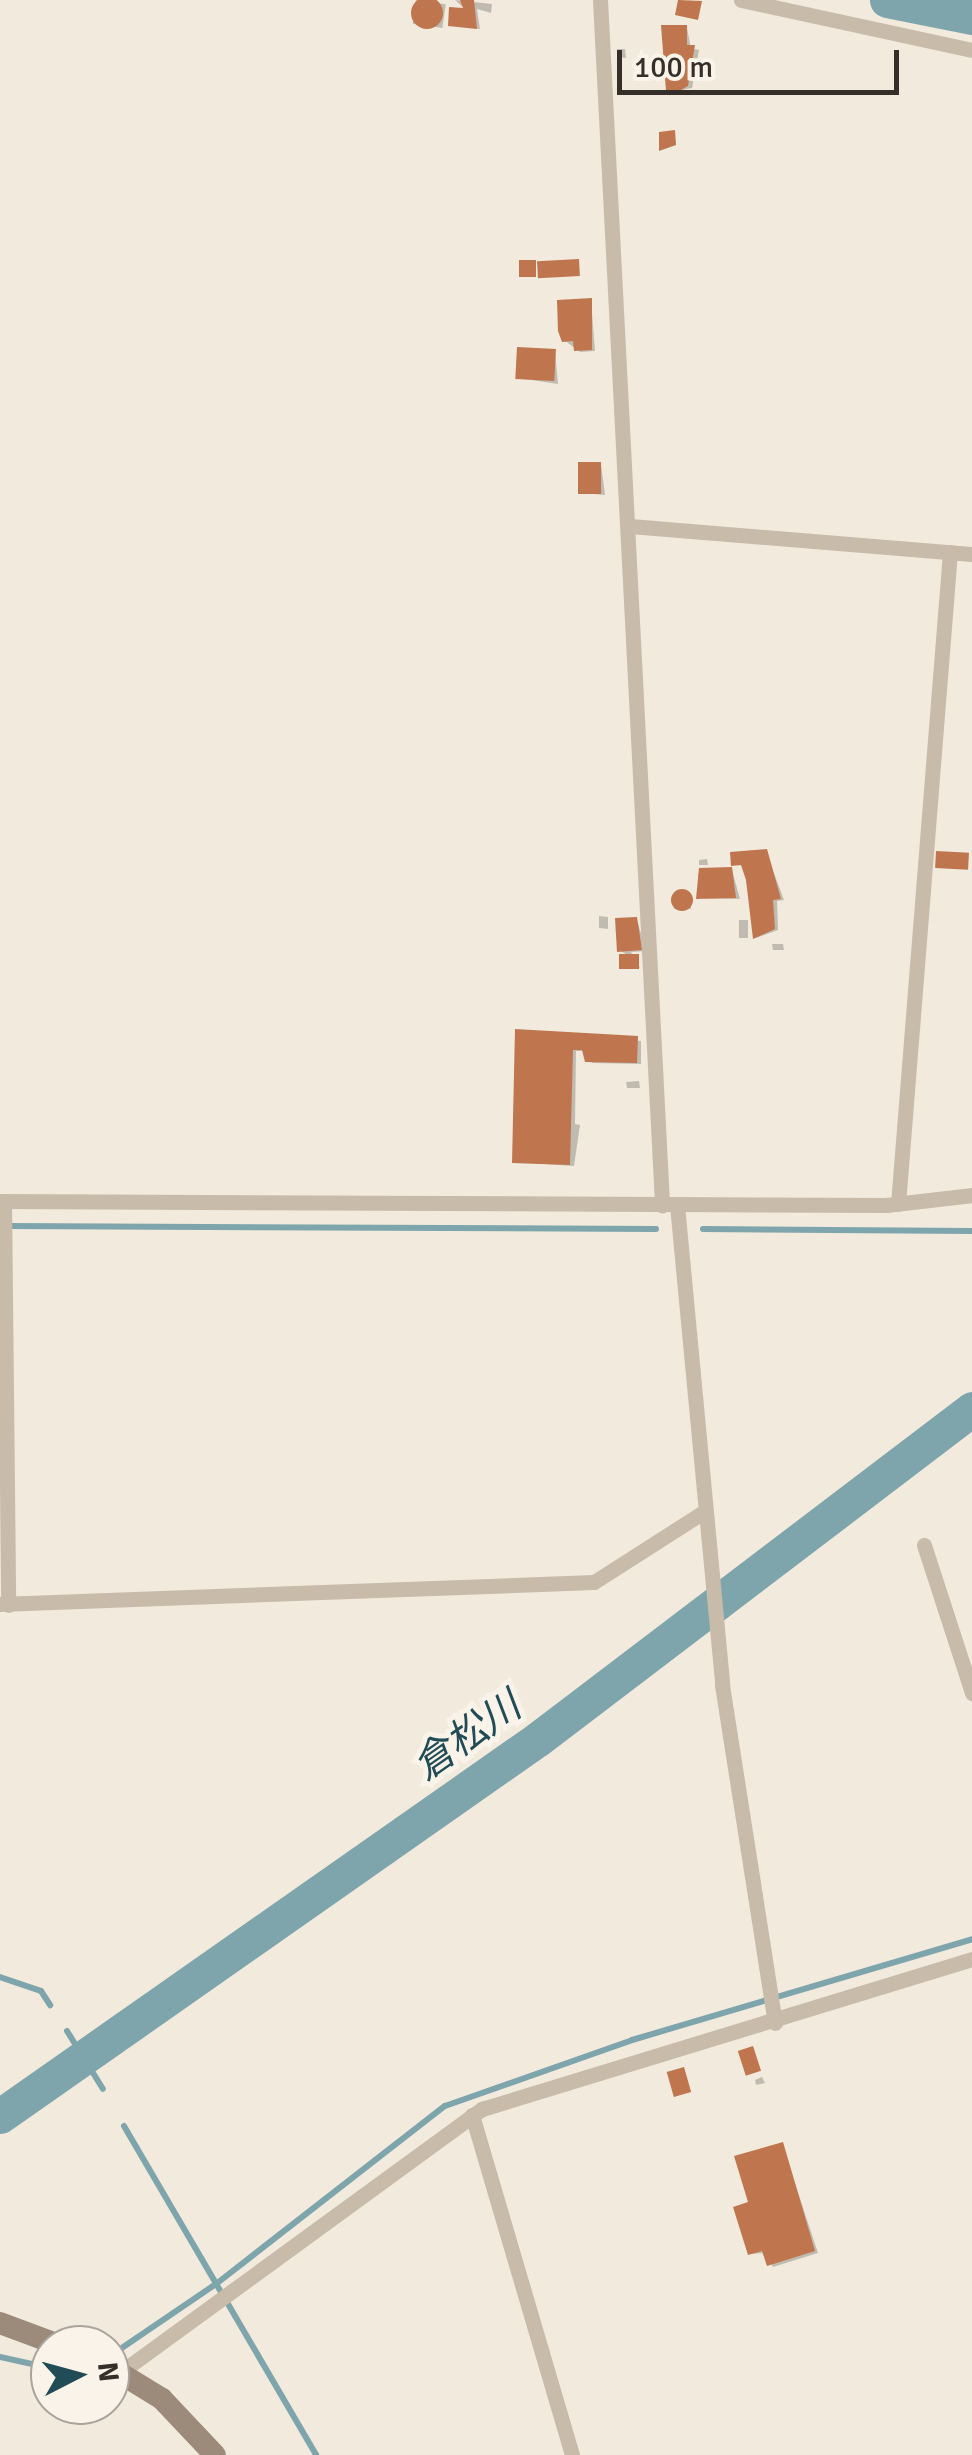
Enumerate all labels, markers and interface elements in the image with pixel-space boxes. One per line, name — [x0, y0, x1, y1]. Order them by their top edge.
scale bar — [622, 30, 904, 92]
text: 100 m — [634, 49, 713, 86]
water label: 倉松川 — [404, 1682, 530, 1790]
north arrow — [30, 2325, 130, 2425]
text: N — [90, 2361, 126, 2384]

